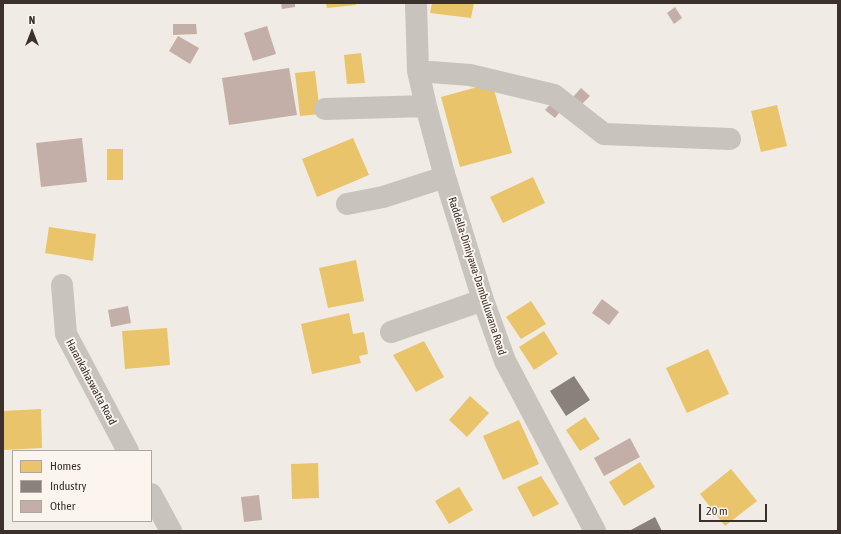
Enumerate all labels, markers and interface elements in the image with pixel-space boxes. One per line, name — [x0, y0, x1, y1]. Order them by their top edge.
north arrow — [12, 12, 52, 52]
text: N — [29, 14, 35, 26]
street label: Raddella-Dimiyawa-Dambuluwana Road — [445, 195, 509, 357]
street label: Harankahaswatta Road — [63, 337, 119, 427]
legend — [12, 450, 152, 522]
text: Homes — [50, 459, 81, 473]
text: Industry — [50, 479, 87, 493]
scale bar — [701, 496, 769, 522]
text: Other — [50, 499, 75, 513]
text: 20 m — [706, 504, 728, 518]

